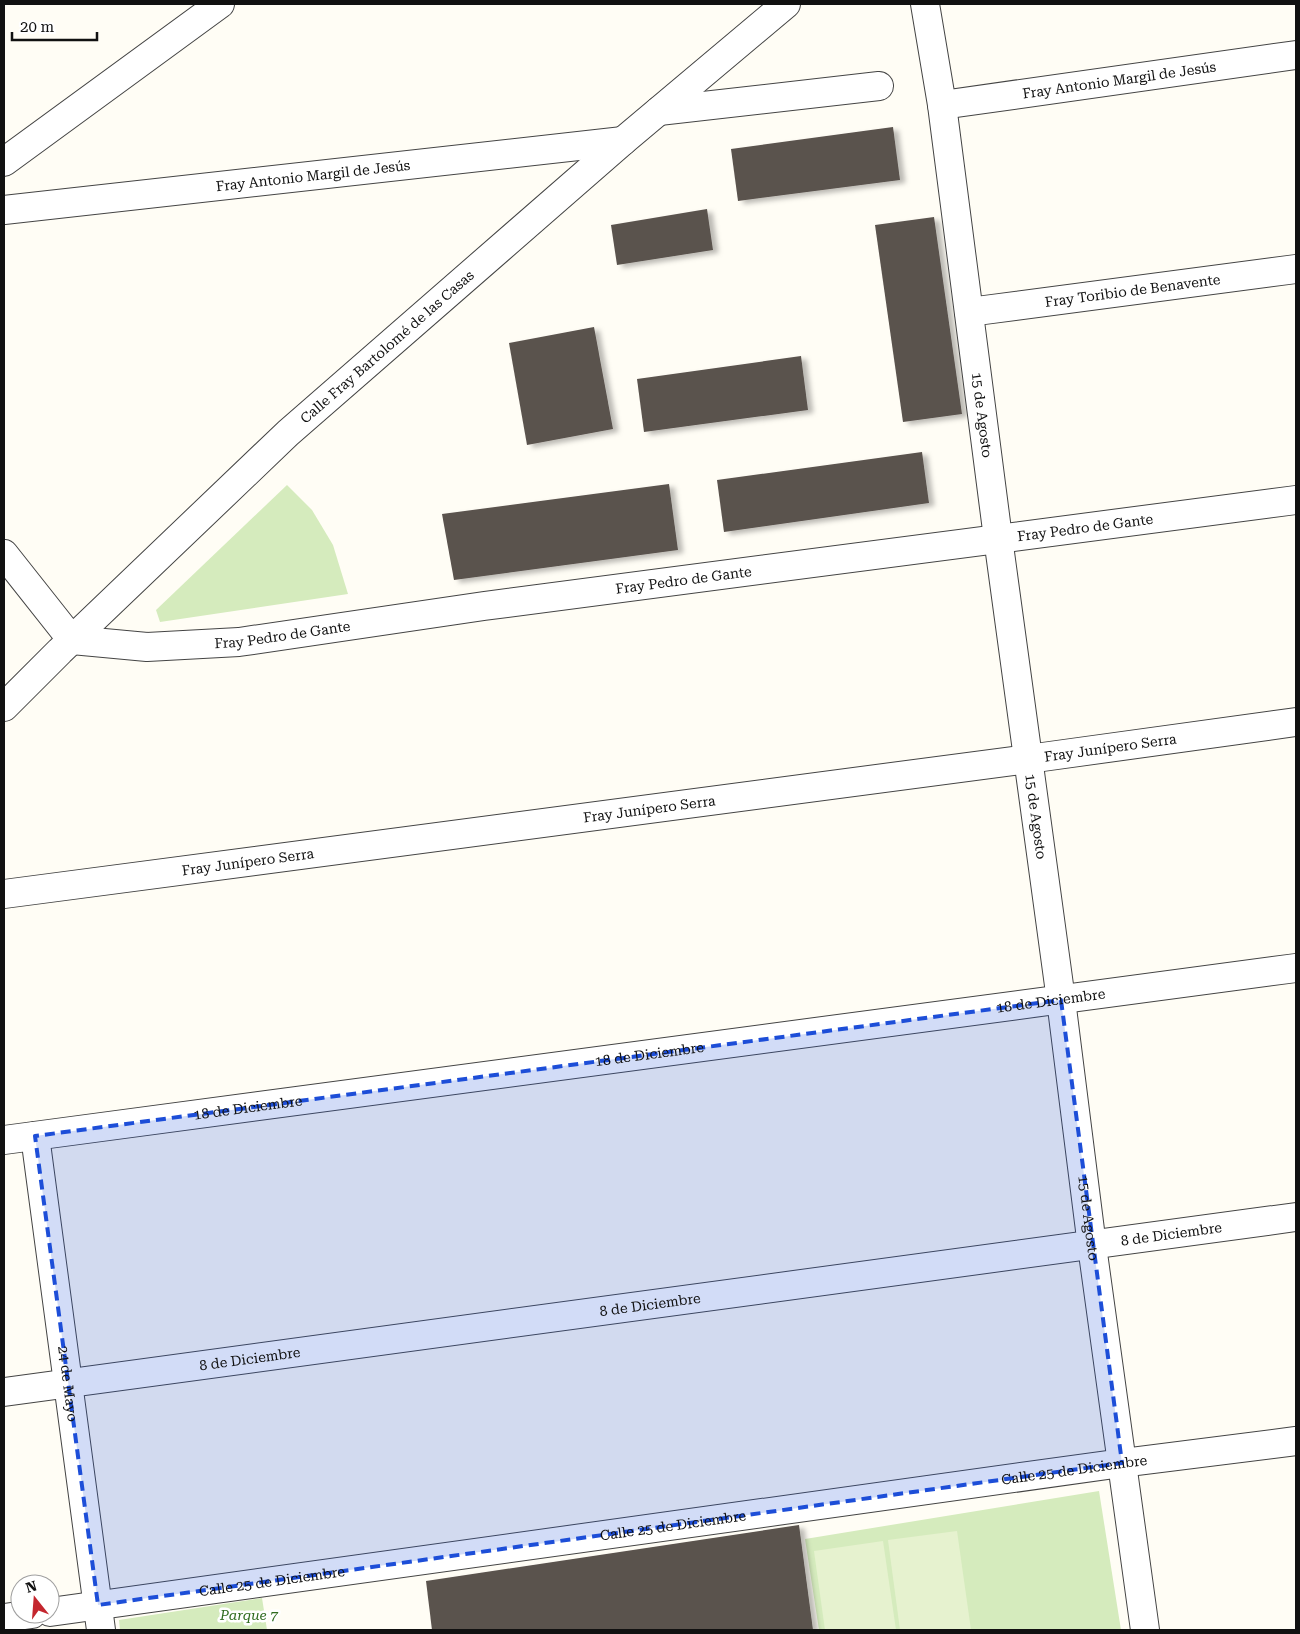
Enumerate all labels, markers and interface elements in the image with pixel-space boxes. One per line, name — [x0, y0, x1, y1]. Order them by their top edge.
scale bar — [12, 10, 98, 42]
text: 20 m — [20, 18, 55, 36]
street label: Fray Antonio Margil de Jesús — [1021, 58, 1217, 102]
street label: Fray Antonio Margil de Jesús — [215, 157, 411, 194]
street label: Calle Fray Bartolomé de las Casas — [297, 267, 477, 427]
street label: Fray Toribio de Benavente — [1044, 271, 1222, 310]
street label: 15 de Agosto — [969, 371, 996, 459]
street label: Fray Pedro de Gante — [1016, 511, 1154, 544]
street label: Fray Pedro de Gante — [615, 563, 753, 597]
street label: Fray Pedro de Gante — [214, 618, 352, 651]
street label: Fray Junípero Serra — [1043, 731, 1178, 765]
street label: 15 de Agosto — [1022, 773, 1050, 860]
street label: Fray Junípero Serra — [582, 792, 717, 826]
street label: Fray Junípero Serra — [181, 845, 315, 878]
street label: 18 de Diciembre — [995, 985, 1106, 1016]
street label: 18 de Diciembre — [594, 1039, 705, 1069]
street label: 18 de Diciembre — [192, 1092, 304, 1123]
street label: 15 de Agosto — [1075, 1174, 1102, 1262]
street label: 8 de Diciembre — [1120, 1219, 1223, 1249]
street label: 8 de Diciembre — [599, 1290, 702, 1319]
street label: 8 de Diciembre — [198, 1344, 302, 1373]
street label: 24 de Mayo — [55, 1345, 81, 1423]
street label: Calle 25 de Diciembre — [1000, 1452, 1148, 1488]
street label: Calle 25 de Diciembre — [599, 1507, 747, 1543]
street label: Calle 25 de Diciembre — [198, 1563, 346, 1599]
north arrow — [10, 1574, 60, 1624]
text: N — [24, 1577, 39, 1596]
park label: Parque 7 — [219, 1607, 279, 1623]

